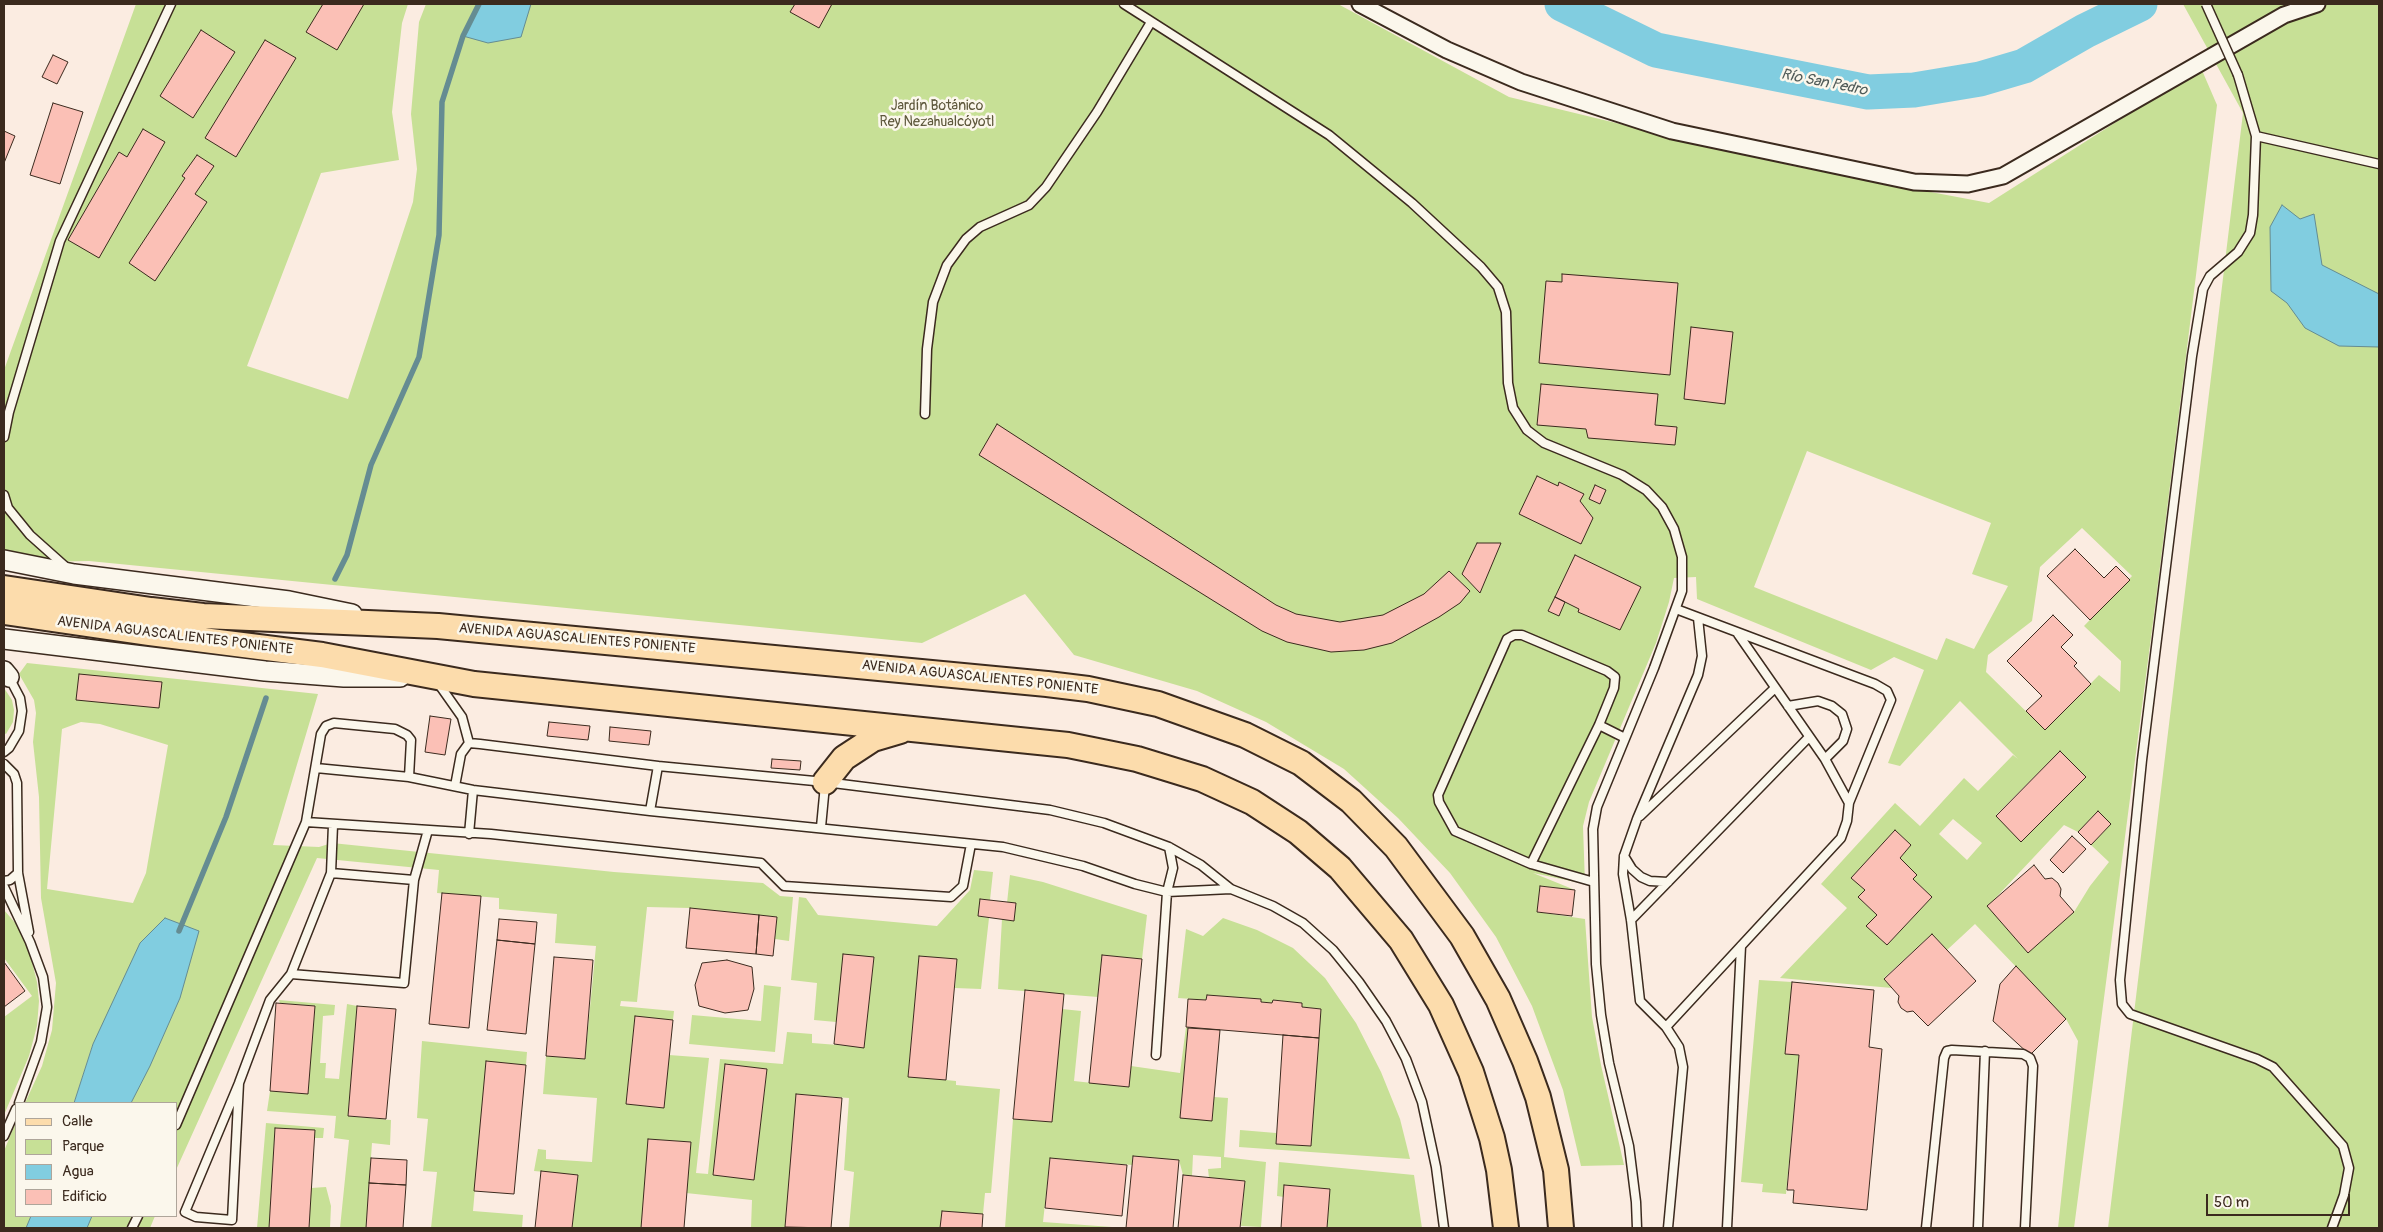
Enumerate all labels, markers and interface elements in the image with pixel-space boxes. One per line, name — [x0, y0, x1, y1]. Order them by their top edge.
water label: Río San Pedro — [1779, 66, 1869, 100]
park label: Jardín Botánico Rey Nezahualcóyotl — [880, 98, 994, 130]
street label: AVENIDA AGUASCALIENTES PONIENTE — [56, 613, 294, 659]
street label: AVENIDA AGUASCALIENTES PONIENTE — [458, 620, 696, 658]
street label: AVENIDA AGUASCALIENTES PONIENTE — [861, 657, 1099, 699]
legend — [15, 1102, 178, 1217]
text: Calle — [62, 1112, 93, 1131]
text: Parque — [62, 1137, 104, 1156]
text: Agua — [62, 1162, 94, 1181]
scale bar — [2208, 1184, 2352, 1216]
text: Edificio — [62, 1187, 107, 1206]
text: 50 m — [2214, 1193, 2249, 1212]

